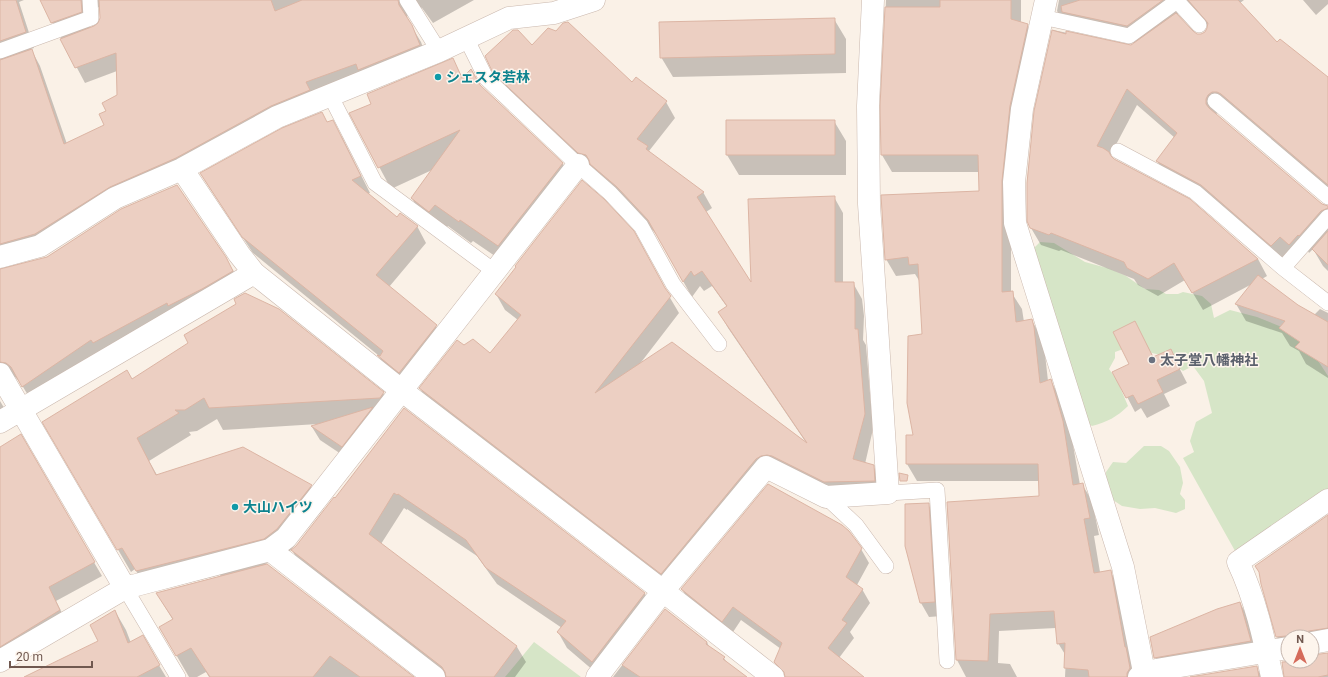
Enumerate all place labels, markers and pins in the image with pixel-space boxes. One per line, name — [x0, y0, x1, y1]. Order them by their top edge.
place label: シェスタ若林 — [446, 69, 530, 85]
marker: シェスタ若林 — [433, 72, 443, 82]
place label: 太子堂八幡神社 — [1160, 352, 1258, 368]
marker: 太子堂八幡神社 — [1147, 355, 1157, 365]
place label: 大山ハイツ — [243, 499, 313, 515]
marker: 大山ハイツ — [230, 502, 240, 512]

